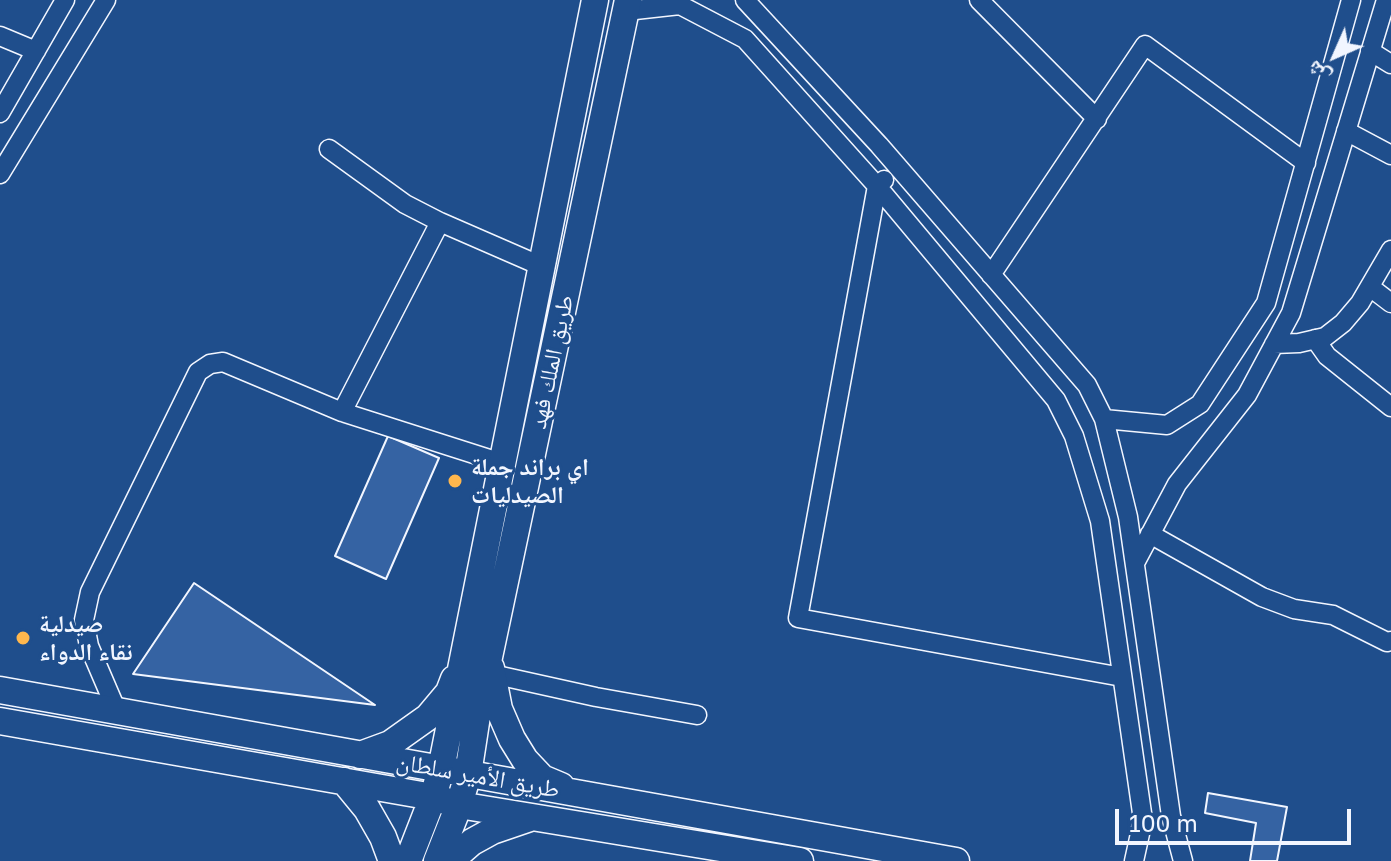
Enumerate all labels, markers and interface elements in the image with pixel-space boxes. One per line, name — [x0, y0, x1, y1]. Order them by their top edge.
north arrow — [1295, 16, 1375, 96]
text: ش — [1300, 56, 1335, 91]
street label: طريق الملك فهد — [524, 292, 580, 432]
place label: اي براند جملة الصيدليات — [471, 453, 589, 509]
marker: اي براند جملة الصيدليات — [446, 472, 464, 490]
place label: صيدلية نقاء الدواء — [39, 610, 133, 666]
marker: صيدلية نقاء الدواء — [14, 629, 32, 647]
street label: طريق الأمير سلطان — [394, 747, 562, 805]
scale bar — [1119, 793, 1355, 843]
text: 100 m — [1129, 808, 1198, 837]

